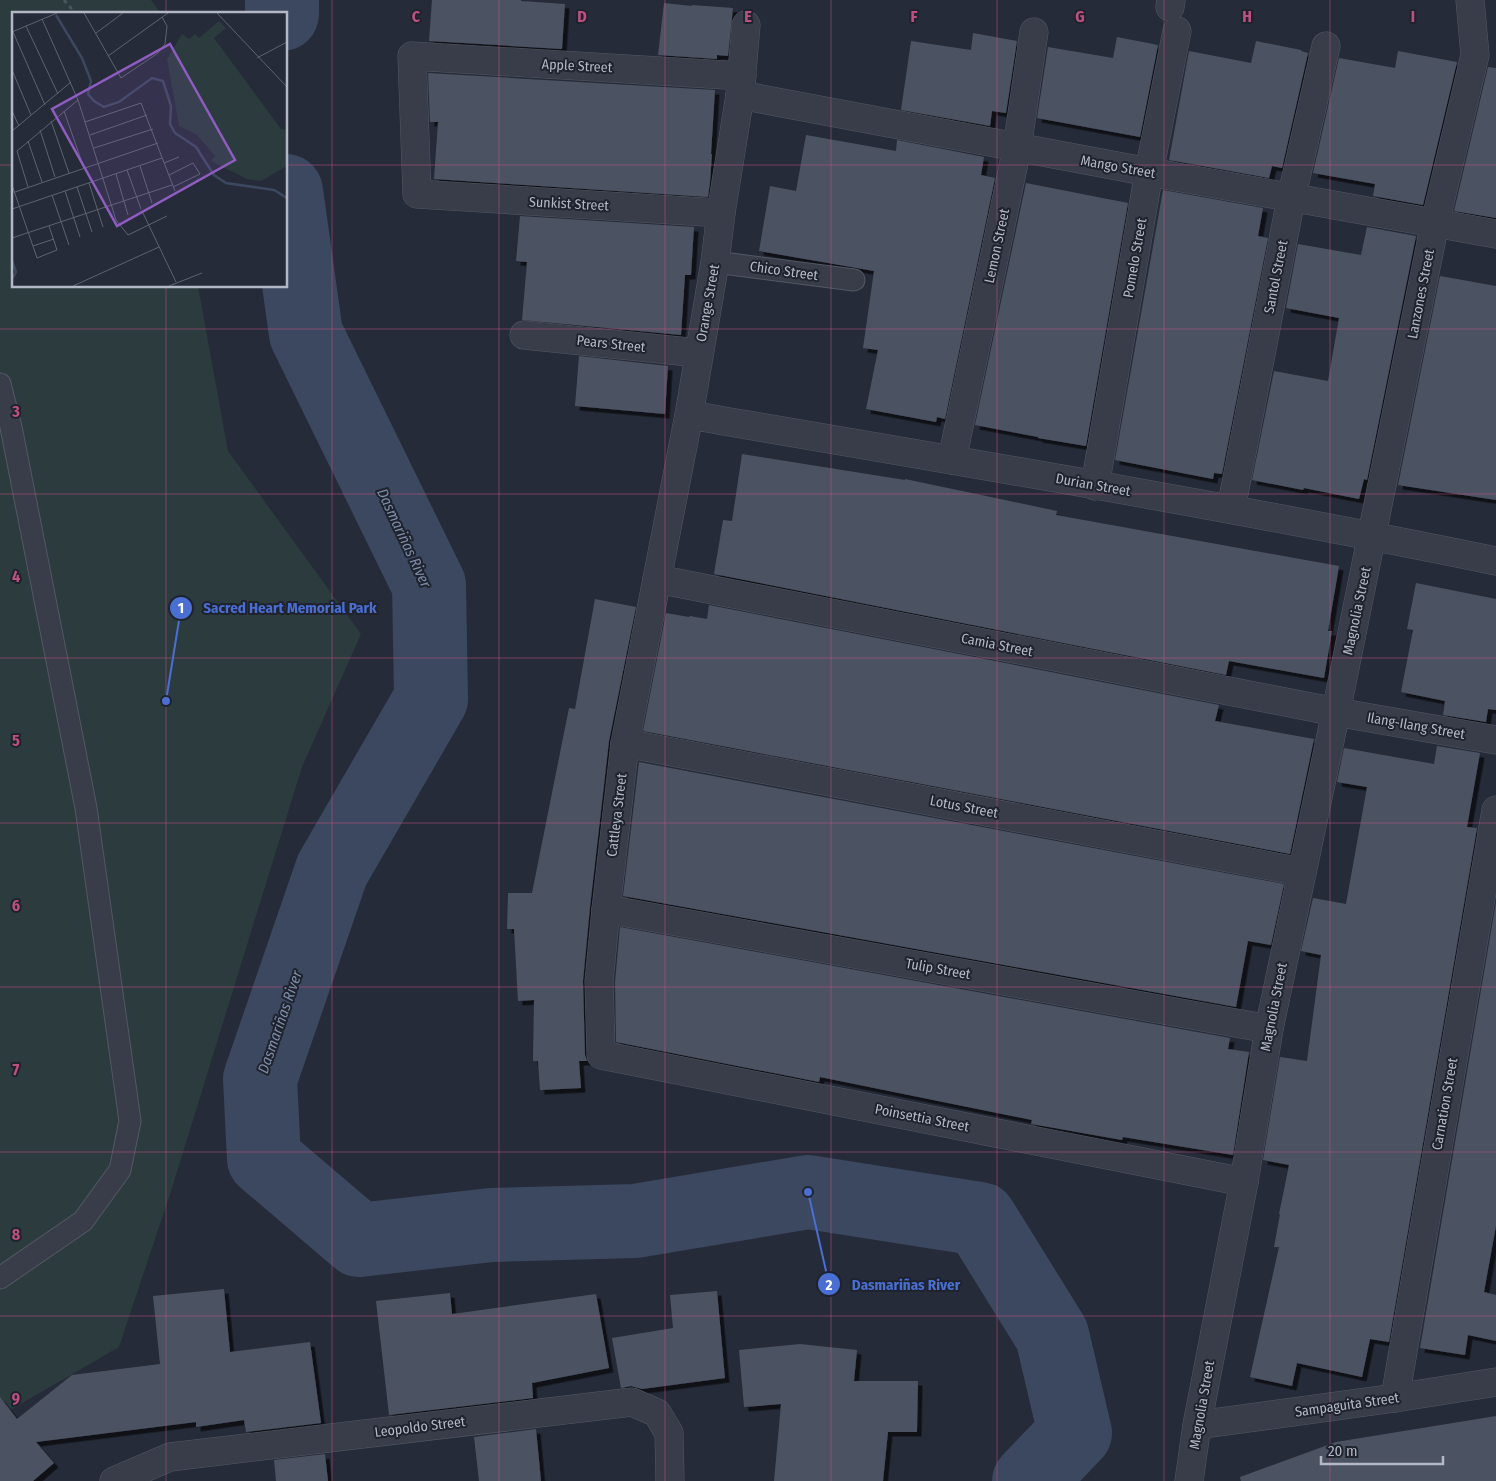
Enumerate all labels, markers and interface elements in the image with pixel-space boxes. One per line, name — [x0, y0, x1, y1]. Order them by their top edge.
text: C — [412, 7, 421, 26]
text: D — [577, 7, 587, 26]
text: E — [744, 7, 752, 26]
text: F — [910, 7, 918, 26]
text: G — [1075, 7, 1085, 26]
text: H — [1242, 7, 1252, 26]
text: I — [1411, 7, 1415, 26]
inset map — [12, 12, 288, 288]
street label: Apple Street — [541, 56, 613, 76]
street label: Mango Street — [1079, 152, 1157, 182]
street label: Sunkist Street — [529, 193, 610, 215]
street label: Lemon Street — [981, 207, 1013, 285]
street label: Pomelo Street — [1120, 216, 1150, 299]
street label: Santol Street — [1261, 238, 1292, 315]
street label: Lanzones Street — [1404, 247, 1438, 340]
street label: Chico Street — [749, 258, 820, 284]
street label: Orange Street — [693, 262, 723, 343]
street label: Pears Street — [576, 332, 647, 356]
text: 3 — [11, 402, 20, 421]
street label: Durian Street — [1054, 470, 1132, 500]
water label: Dasmariñas River — [373, 486, 435, 591]
street label: Magnolia Street — [1339, 565, 1375, 657]
text: 4 — [12, 567, 20, 586]
callout: Sacred Heart Memorial Park — [169, 593, 387, 623]
text: 1 — [178, 599, 184, 617]
text: Sacred Heart Memorial Park — [203, 599, 377, 617]
street label: Camia Street — [960, 630, 1035, 660]
street label: Ilang-Ilang Street — [1366, 709, 1467, 743]
text: 5 — [12, 731, 20, 750]
street label: Cattleya Street — [603, 772, 631, 858]
street label: Lotus Street — [929, 792, 1000, 822]
text: 6 — [12, 896, 20, 915]
street label: Tulip Street — [904, 955, 972, 983]
street label: Magnolia Street — [1257, 961, 1291, 1053]
water label: Dasmariñas River — [254, 968, 306, 1076]
street label: Carnation Street — [1429, 1056, 1462, 1152]
text: 7 — [13, 1060, 20, 1079]
street label: Poinsettia Street — [874, 1101, 971, 1136]
text: 8 — [12, 1225, 21, 1244]
callout: Dasmariñas River — [816, 1269, 970, 1299]
text: 2 — [825, 1276, 833, 1294]
text: Dasmariñas River — [852, 1276, 961, 1294]
street label: Magnolia Street — [1186, 1359, 1218, 1451]
text: 9 — [12, 1389, 20, 1408]
street label: Sampaguita Street — [1294, 1389, 1401, 1421]
street label: Leopoldo Street — [374, 1413, 467, 1441]
scale bar — [1321, 1434, 1444, 1466]
text: 20 m — [1328, 1442, 1358, 1460]

